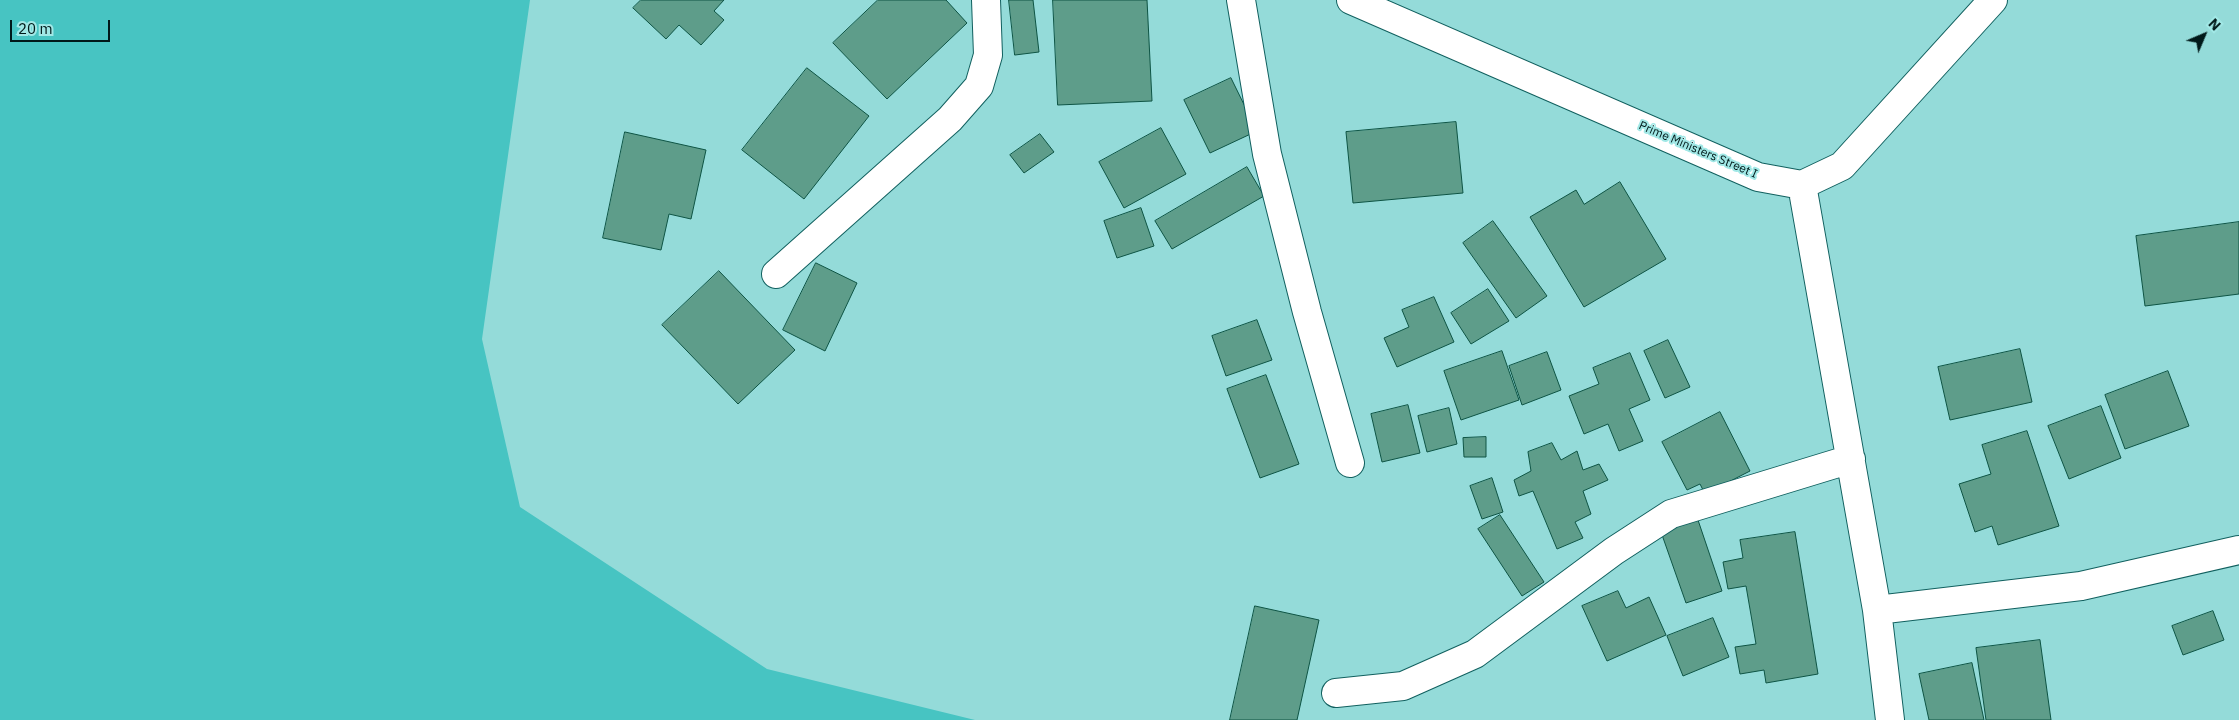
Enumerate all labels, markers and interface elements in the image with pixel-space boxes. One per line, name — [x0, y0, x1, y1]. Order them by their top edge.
scale bar — [12, 10, 112, 42]
north arrow — [2179, 10, 2229, 60]
text: N — [2205, 14, 2225, 34]
text: 20 m — [18, 19, 53, 38]
street label: Prime Ministers Street I — [1637, 119, 1759, 181]

